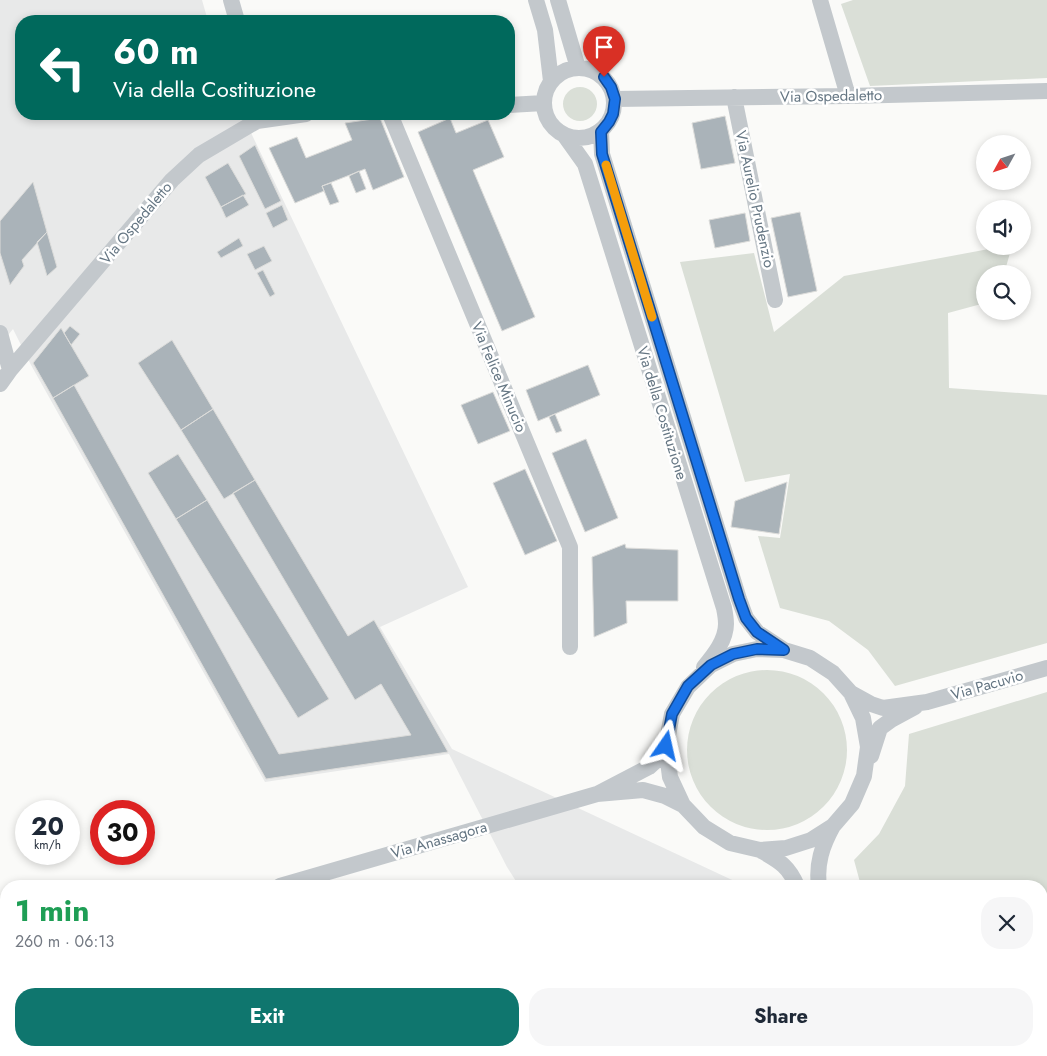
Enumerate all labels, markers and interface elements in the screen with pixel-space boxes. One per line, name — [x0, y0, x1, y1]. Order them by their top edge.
pin — [583, 26, 625, 77]
text: 60 m — [113, 27, 199, 77]
icon: arrive — [590, 33, 618, 61]
icon: left — [30, 35, 95, 100]
text: Via della Costituzione — [113, 73, 316, 105]
street label: Via Ospedaletto — [780, 84, 882, 108]
street label: Via Aurelio Prudenzio — [730, 128, 780, 270]
north arrow — [976, 135, 1031, 190]
map controls — [976, 135, 1031, 320]
street label: Via Ospedaletto — [95, 177, 177, 269]
button: sound — [976, 200, 1031, 255]
button: search — [976, 265, 1031, 320]
street label: Via Felice Minucio — [466, 318, 532, 436]
street label: Via della Costituzione — [631, 344, 693, 483]
street label: Via Pacuvio — [948, 664, 1026, 706]
position arrow — [639, 719, 691, 771]
speed limit sign: 30 — [90, 800, 155, 865]
text: 20 — [31, 808, 64, 844]
street label: Via Anassagora — [388, 816, 490, 864]
text: km/h — [34, 836, 61, 854]
text: 1 min — [15, 889, 89, 932]
button: close — [981, 897, 1033, 949]
text: 260 m · 06:13 — [15, 930, 114, 953]
button: Exit — [15, 988, 519, 1046]
button: Share — [529, 988, 1033, 1046]

